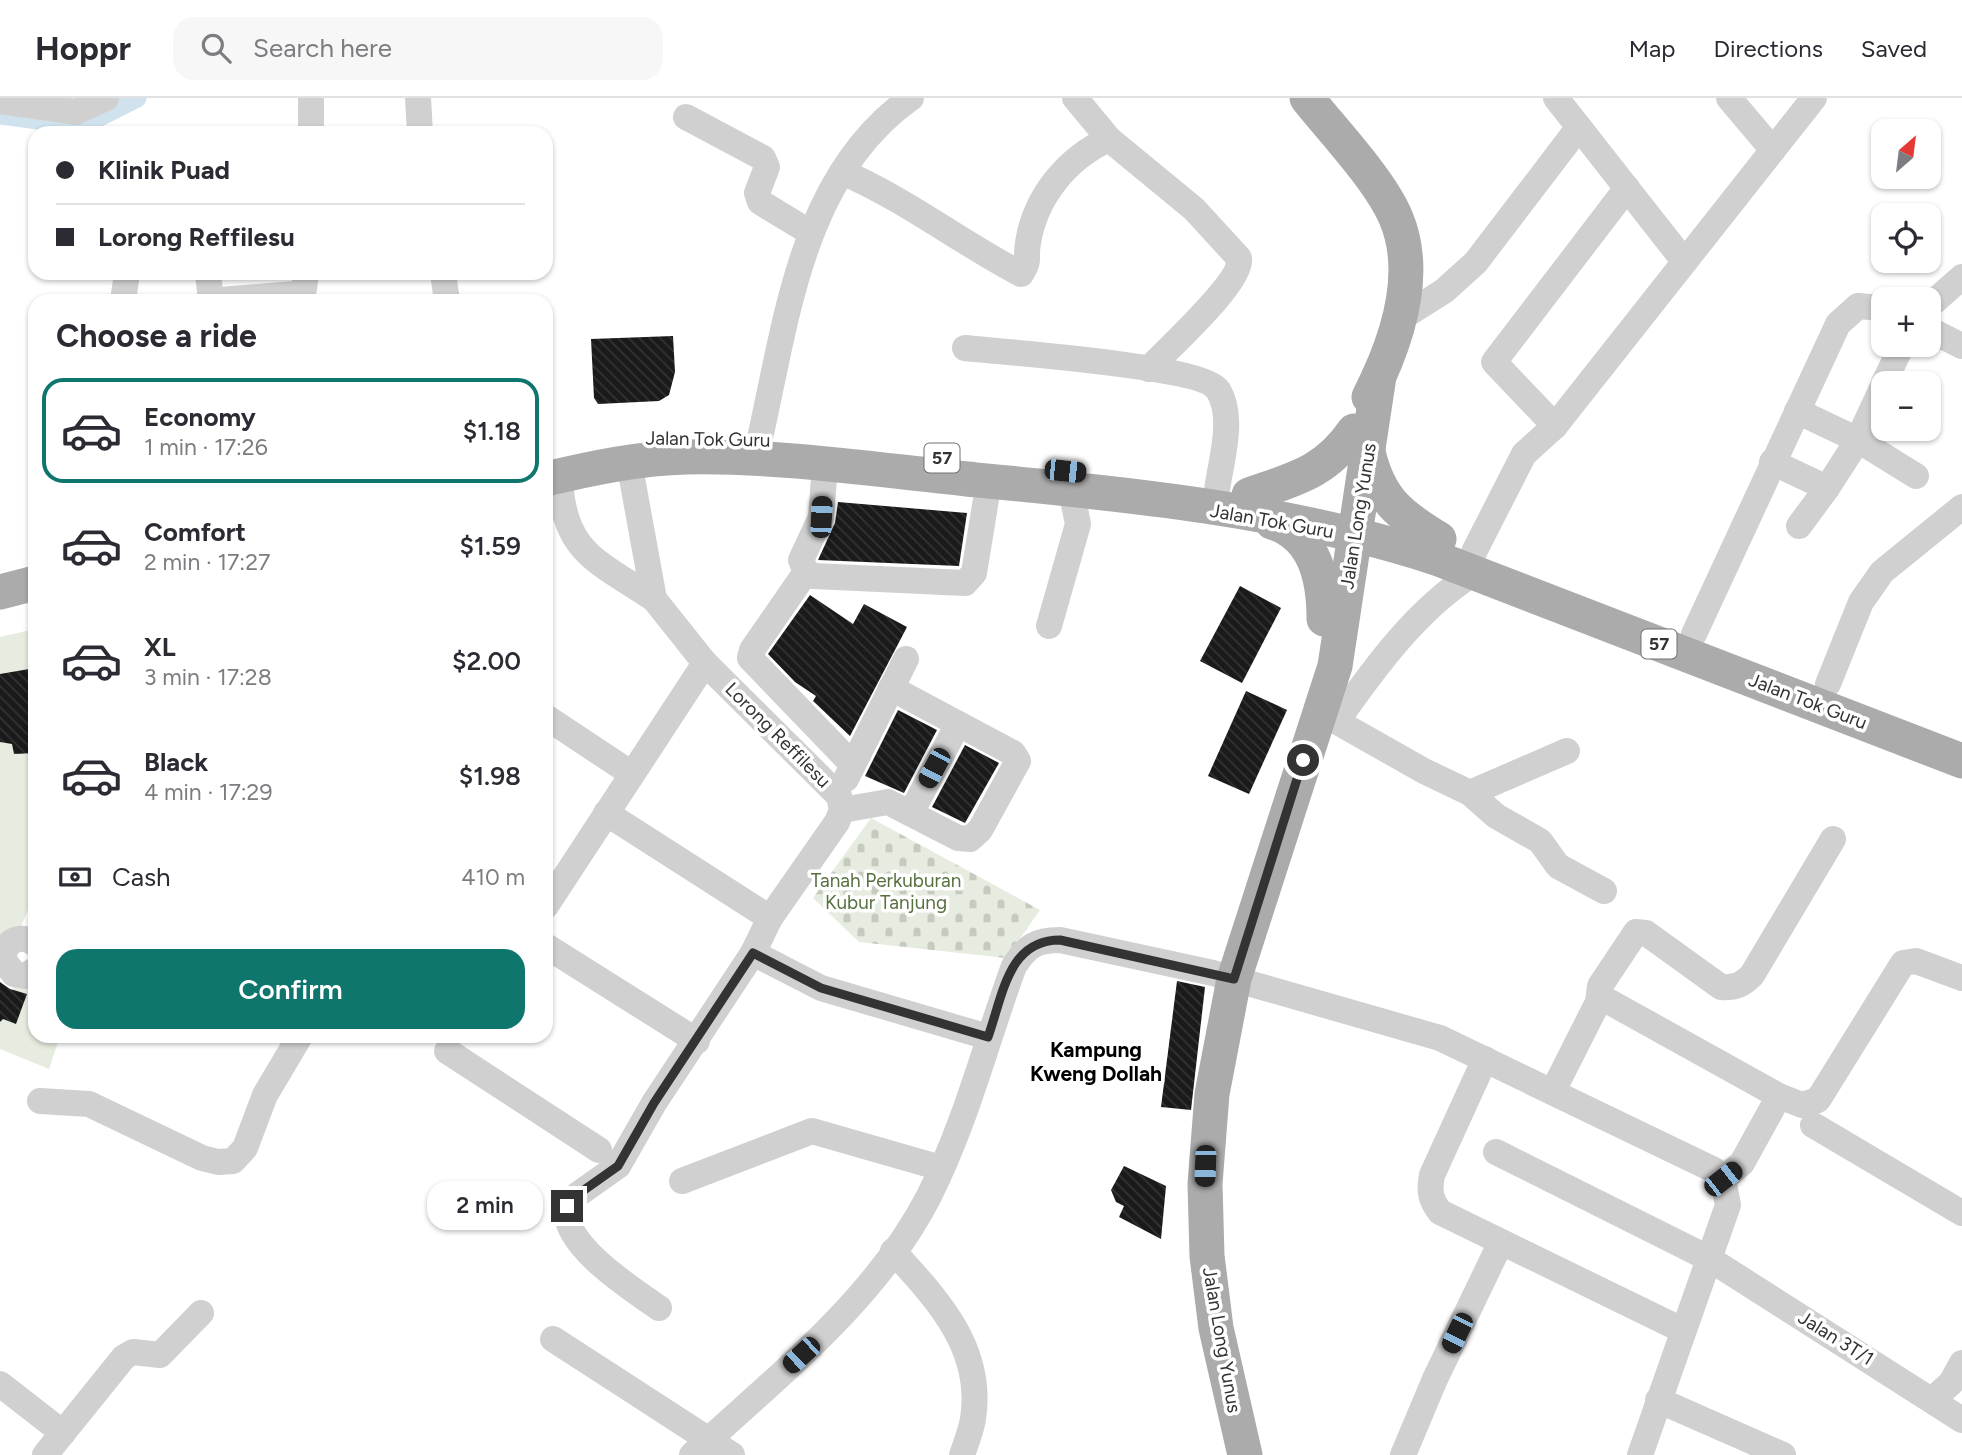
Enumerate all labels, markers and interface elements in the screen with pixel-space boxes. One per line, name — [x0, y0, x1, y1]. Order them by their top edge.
search box — [173, 17, 663, 80]
text: Hoppr — [35, 29, 131, 68]
icon: search — [197, 29, 235, 67]
text: Search here — [253, 32, 392, 64]
text: Map — [1629, 34, 1675, 63]
text: Directions — [1713, 34, 1823, 63]
text: Saved — [1861, 34, 1927, 63]
north arrow — [1871, 119, 1941, 189]
map controls — [1871, 119, 1941, 441]
text: Klinik Puad — [98, 154, 230, 186]
button: locate — [1871, 203, 1941, 273]
text: Lorong Reffilesu — [98, 221, 295, 253]
button: + — [1871, 287, 1941, 357]
text: Choose a ride — [56, 317, 257, 355]
button: − — [1871, 371, 1941, 441]
icon: car — [60, 399, 123, 462]
text: Economy — [144, 401, 256, 433]
text: $1.18 — [463, 415, 521, 447]
street label: Jalan Tok Guru — [645, 426, 771, 452]
text: 1 min · 17:26 — [144, 433, 268, 461]
street label: Jalan Long Yunus — [1335, 441, 1381, 591]
road number: 57 — [925, 444, 960, 472]
car — [1044, 458, 1087, 484]
car — [810, 495, 833, 539]
street label: Jalan Tok Guru — [1208, 499, 1336, 543]
icon: car — [60, 514, 123, 577]
text: Comfort — [144, 516, 246, 548]
text: $1.59 — [460, 530, 521, 562]
text: 2 min · 17:27 — [144, 548, 270, 576]
icon: car — [60, 629, 123, 692]
road number: 57 — [1642, 630, 1676, 658]
text: XL — [144, 631, 176, 663]
text: $2.00 — [452, 645, 521, 677]
text: 3 min · 17:28 — [144, 663, 272, 691]
street label: Jalan Tok Guru — [1746, 668, 1870, 734]
street label: Lorong Reffilesu — [721, 678, 835, 792]
icon: car — [60, 744, 123, 807]
route start — [1287, 744, 1319, 776]
car — [915, 745, 954, 791]
text: Black — [144, 746, 208, 778]
text: $1.98 — [459, 760, 521, 792]
text: 4 min · 17:29 — [144, 778, 272, 806]
icon: cash — [56, 858, 94, 896]
text: Cash — [112, 861, 171, 893]
text: 410 m — [461, 863, 525, 891]
park label: Tanah Perkuburan Kubur Tanjung — [811, 869, 961, 914]
button: Confirm — [56, 949, 525, 1029]
district label: Kampung Kweng Dollah — [1030, 1037, 1162, 1086]
car — [1194, 1145, 1217, 1187]
car — [1700, 1158, 1747, 1200]
callout: 2 min — [427, 1182, 542, 1230]
route end — [551, 1190, 583, 1222]
text: 2 min — [456, 1191, 514, 1219]
street label: Jalan Long Yunus — [1198, 1265, 1246, 1415]
street label: Jalan 3T/1 — [1794, 1306, 1878, 1370]
car — [1439, 1310, 1476, 1356]
car — [779, 1333, 824, 1377]

